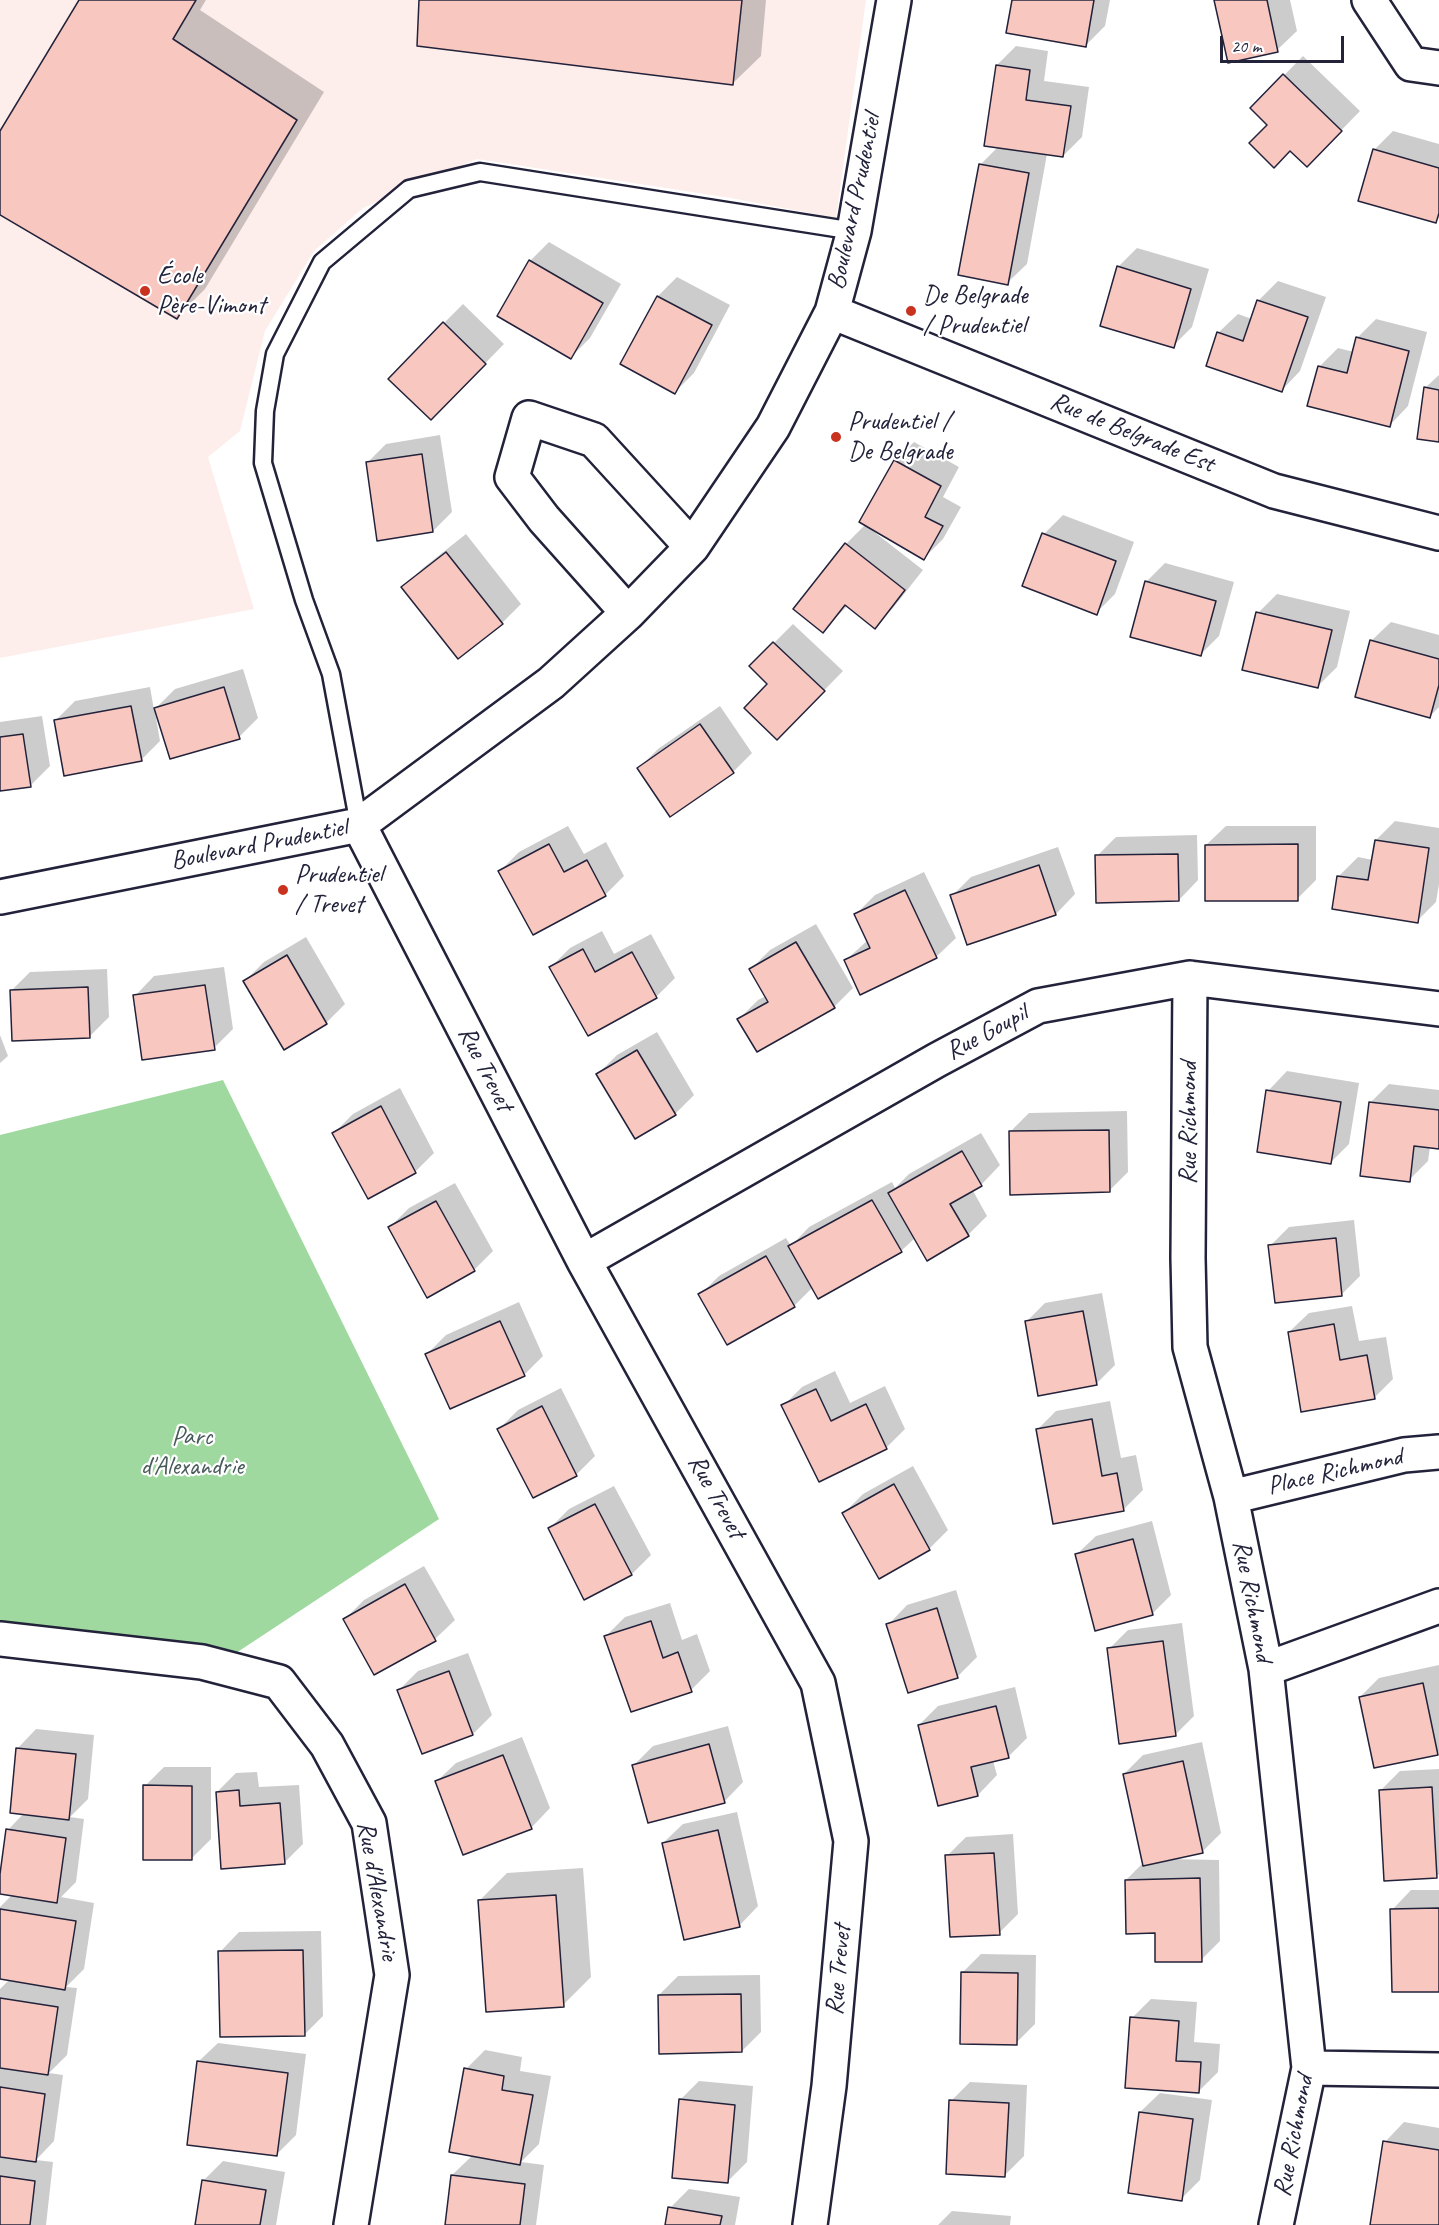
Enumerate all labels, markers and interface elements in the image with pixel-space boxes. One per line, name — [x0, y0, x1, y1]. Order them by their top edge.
scale bar — [1223, 24, 1348, 62]
text: 20 m — [1231, 35, 1262, 57]
street label: Boulevard Prudentiel — [821, 111, 889, 293]
place label: École Père-Vimont — [157, 260, 265, 322]
place label: De Belgrade / Prudentiel — [923, 280, 1027, 342]
marker: École Père-Vimont — [138, 284, 152, 298]
marker: De Belgrade / Prudentiel — [904, 304, 918, 318]
street label: Rue de Belgrade Est — [1045, 386, 1219, 480]
place label: Prudentiel / De Belgrade — [848, 406, 952, 467]
marker: Prudentiel / De Belgrade — [829, 430, 843, 444]
street label: Boulevard Prudentiel — [168, 813, 350, 877]
place label: Prudentiel / Trevet — [295, 859, 383, 921]
marker: Prudentiel / Trevet — [276, 883, 290, 897]
street label: Rue Goupil — [941, 999, 1033, 1067]
street label: Rue Trevet — [450, 1021, 520, 1117]
street label: Rue Richmond — [1173, 1061, 1205, 1185]
park label: Parc d'Alexandrie — [140, 1421, 244, 1482]
street label: Place Richmond — [1265, 1441, 1405, 1503]
street label: Rue Trevet — [680, 1450, 752, 1544]
street label: Rue Richmond — [1225, 1538, 1279, 1664]
street label: Rue d'Alexandrie — [349, 1819, 405, 1963]
street label: Rue Trevet — [820, 1923, 858, 2017]
street label: Rue Richmond — [1267, 2073, 1321, 2199]

